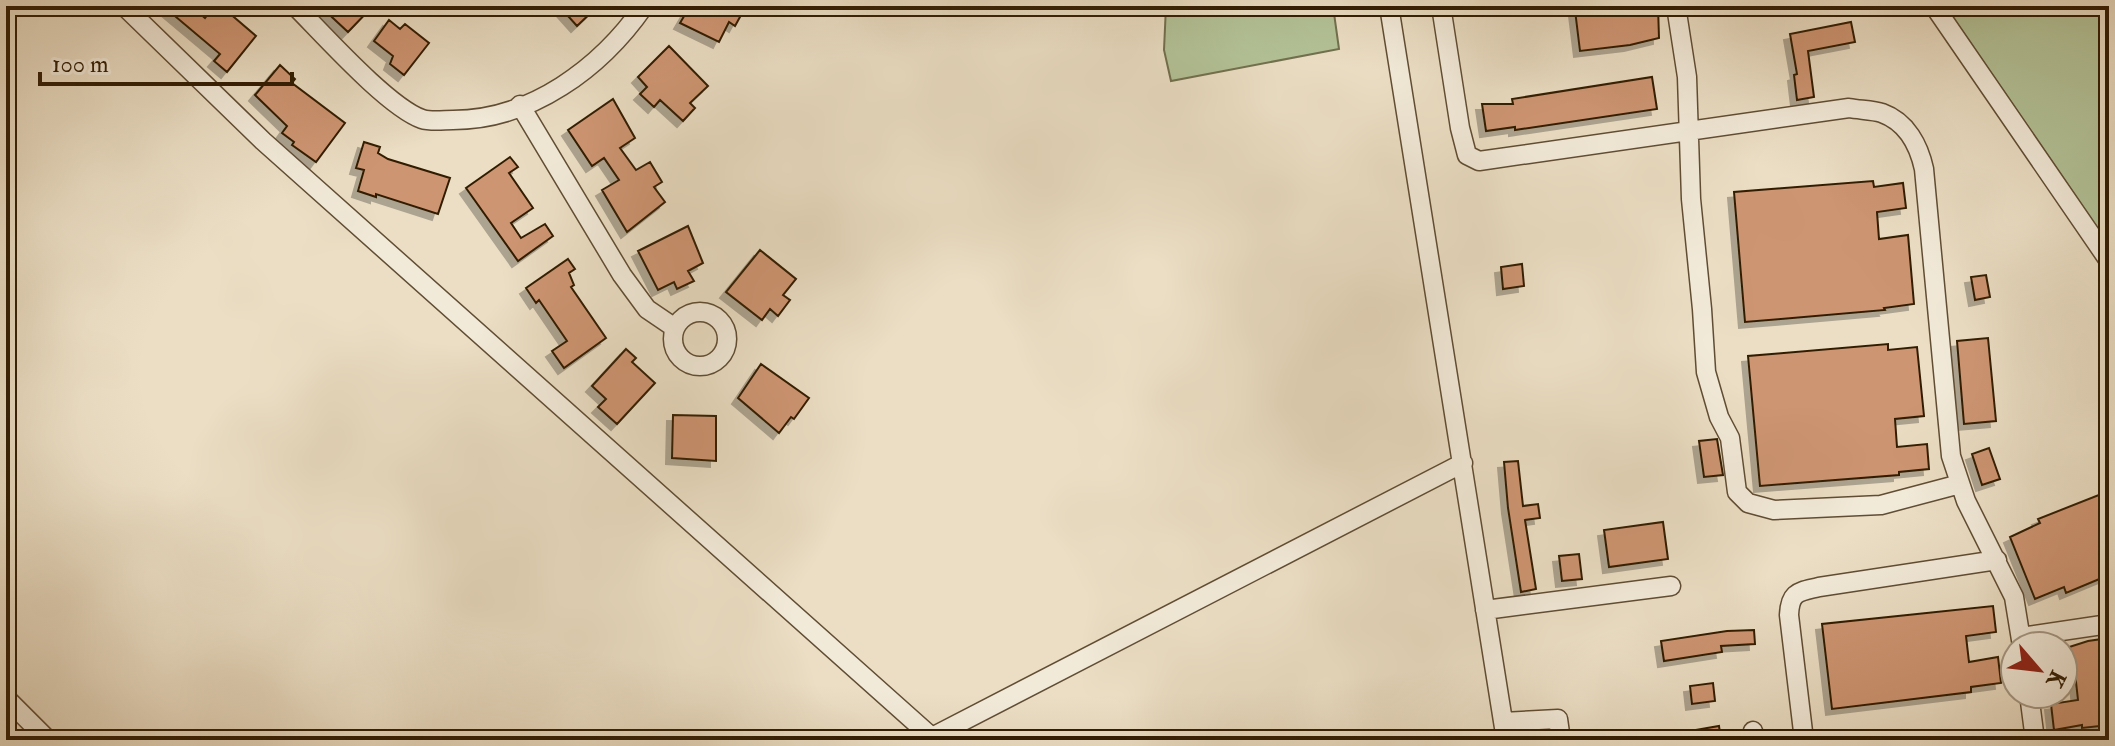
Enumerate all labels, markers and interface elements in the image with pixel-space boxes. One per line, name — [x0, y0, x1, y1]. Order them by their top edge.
scale bar — [40, 36, 292, 86]
text: 100 m — [52, 49, 109, 80]
north arrow — [1999, 630, 2079, 710]
text: K — [2040, 666, 2072, 693]

